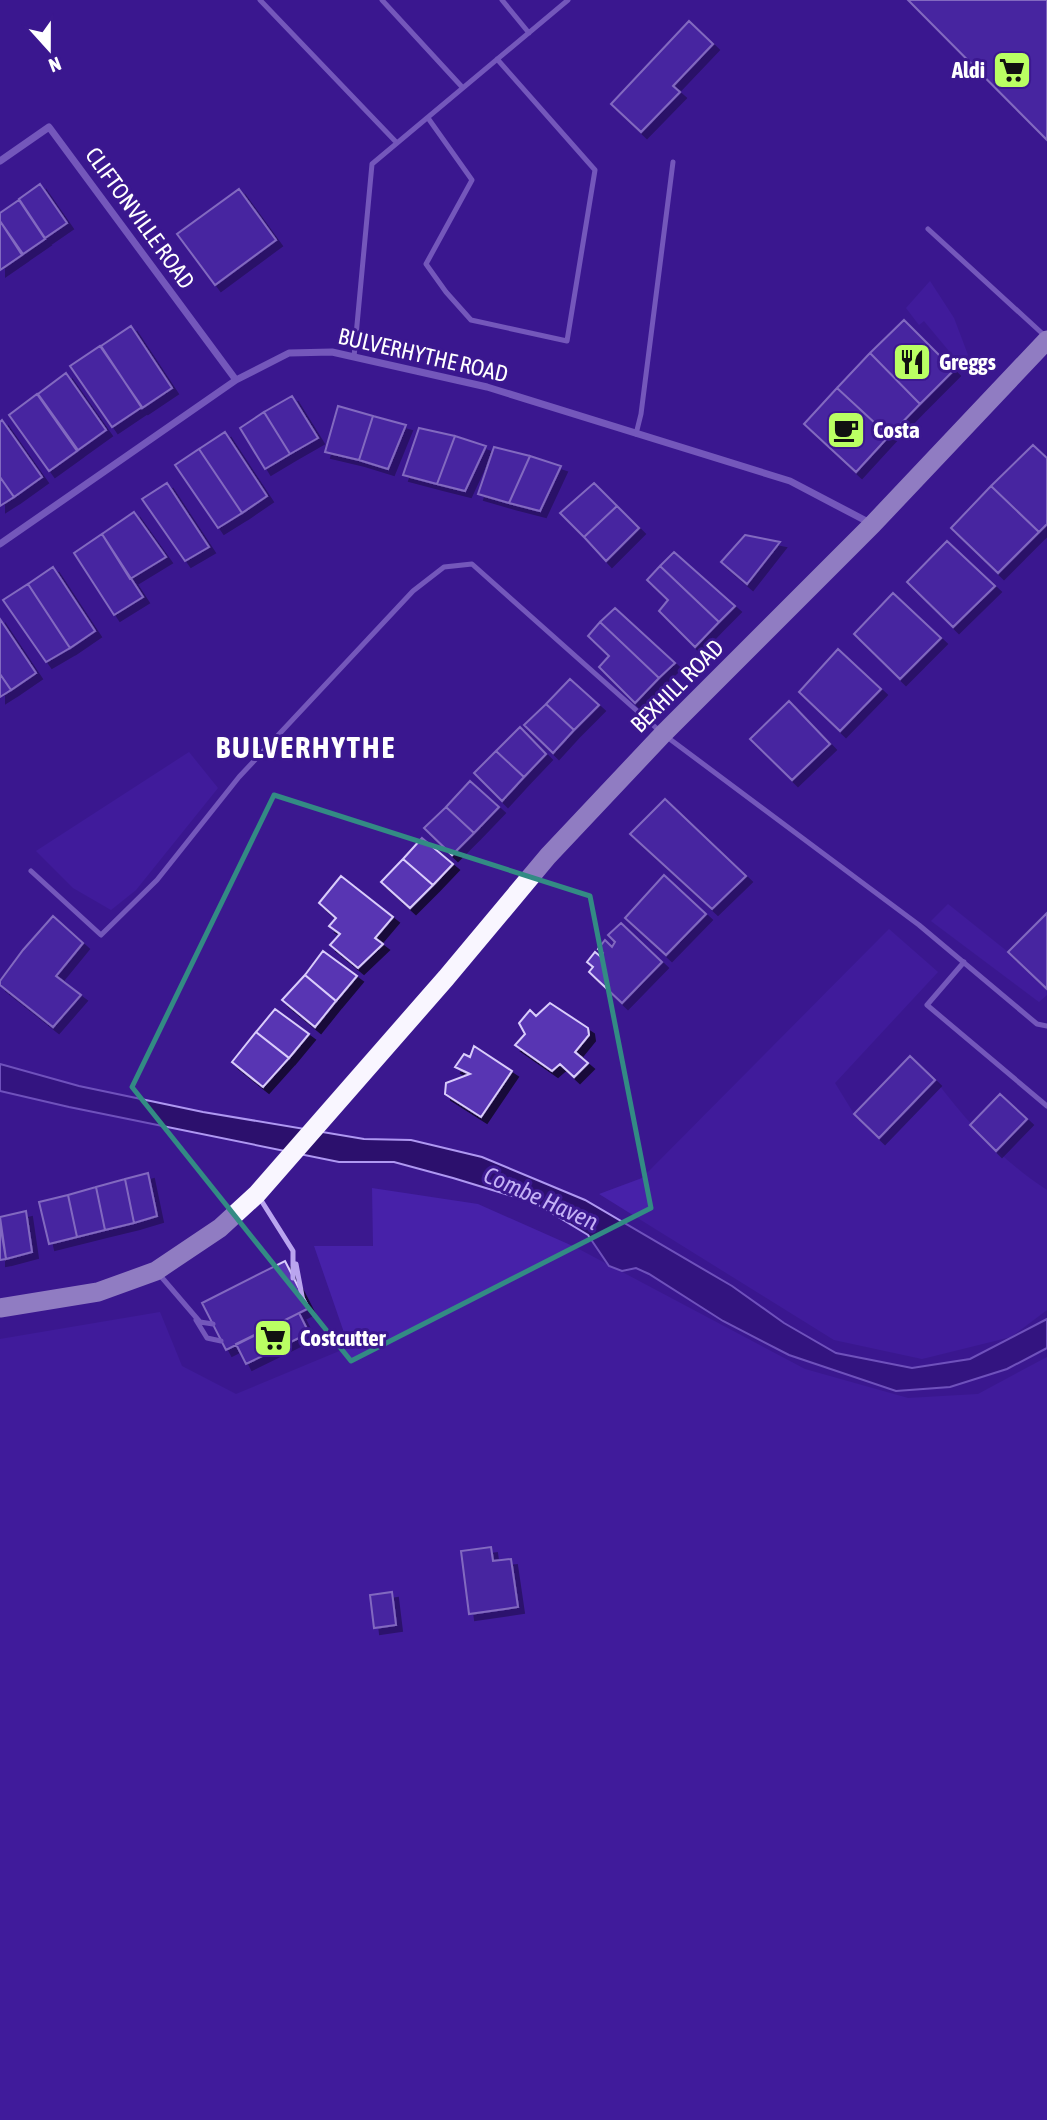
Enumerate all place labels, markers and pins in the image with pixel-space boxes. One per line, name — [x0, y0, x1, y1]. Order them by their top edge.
supermarket icon: Aldi — [991, 49, 1033, 91]
place label: Aldi — [951, 57, 985, 83]
restaurant icon: Greggs — [891, 341, 933, 383]
place label: Greggs — [939, 349, 996, 375]
cafe icon: Costa — [825, 409, 867, 451]
place label: Costa — [873, 417, 920, 443]
supermarket icon: Costcutter — [252, 1317, 294, 1359]
place label: Costcutter — [300, 1325, 387, 1351]

